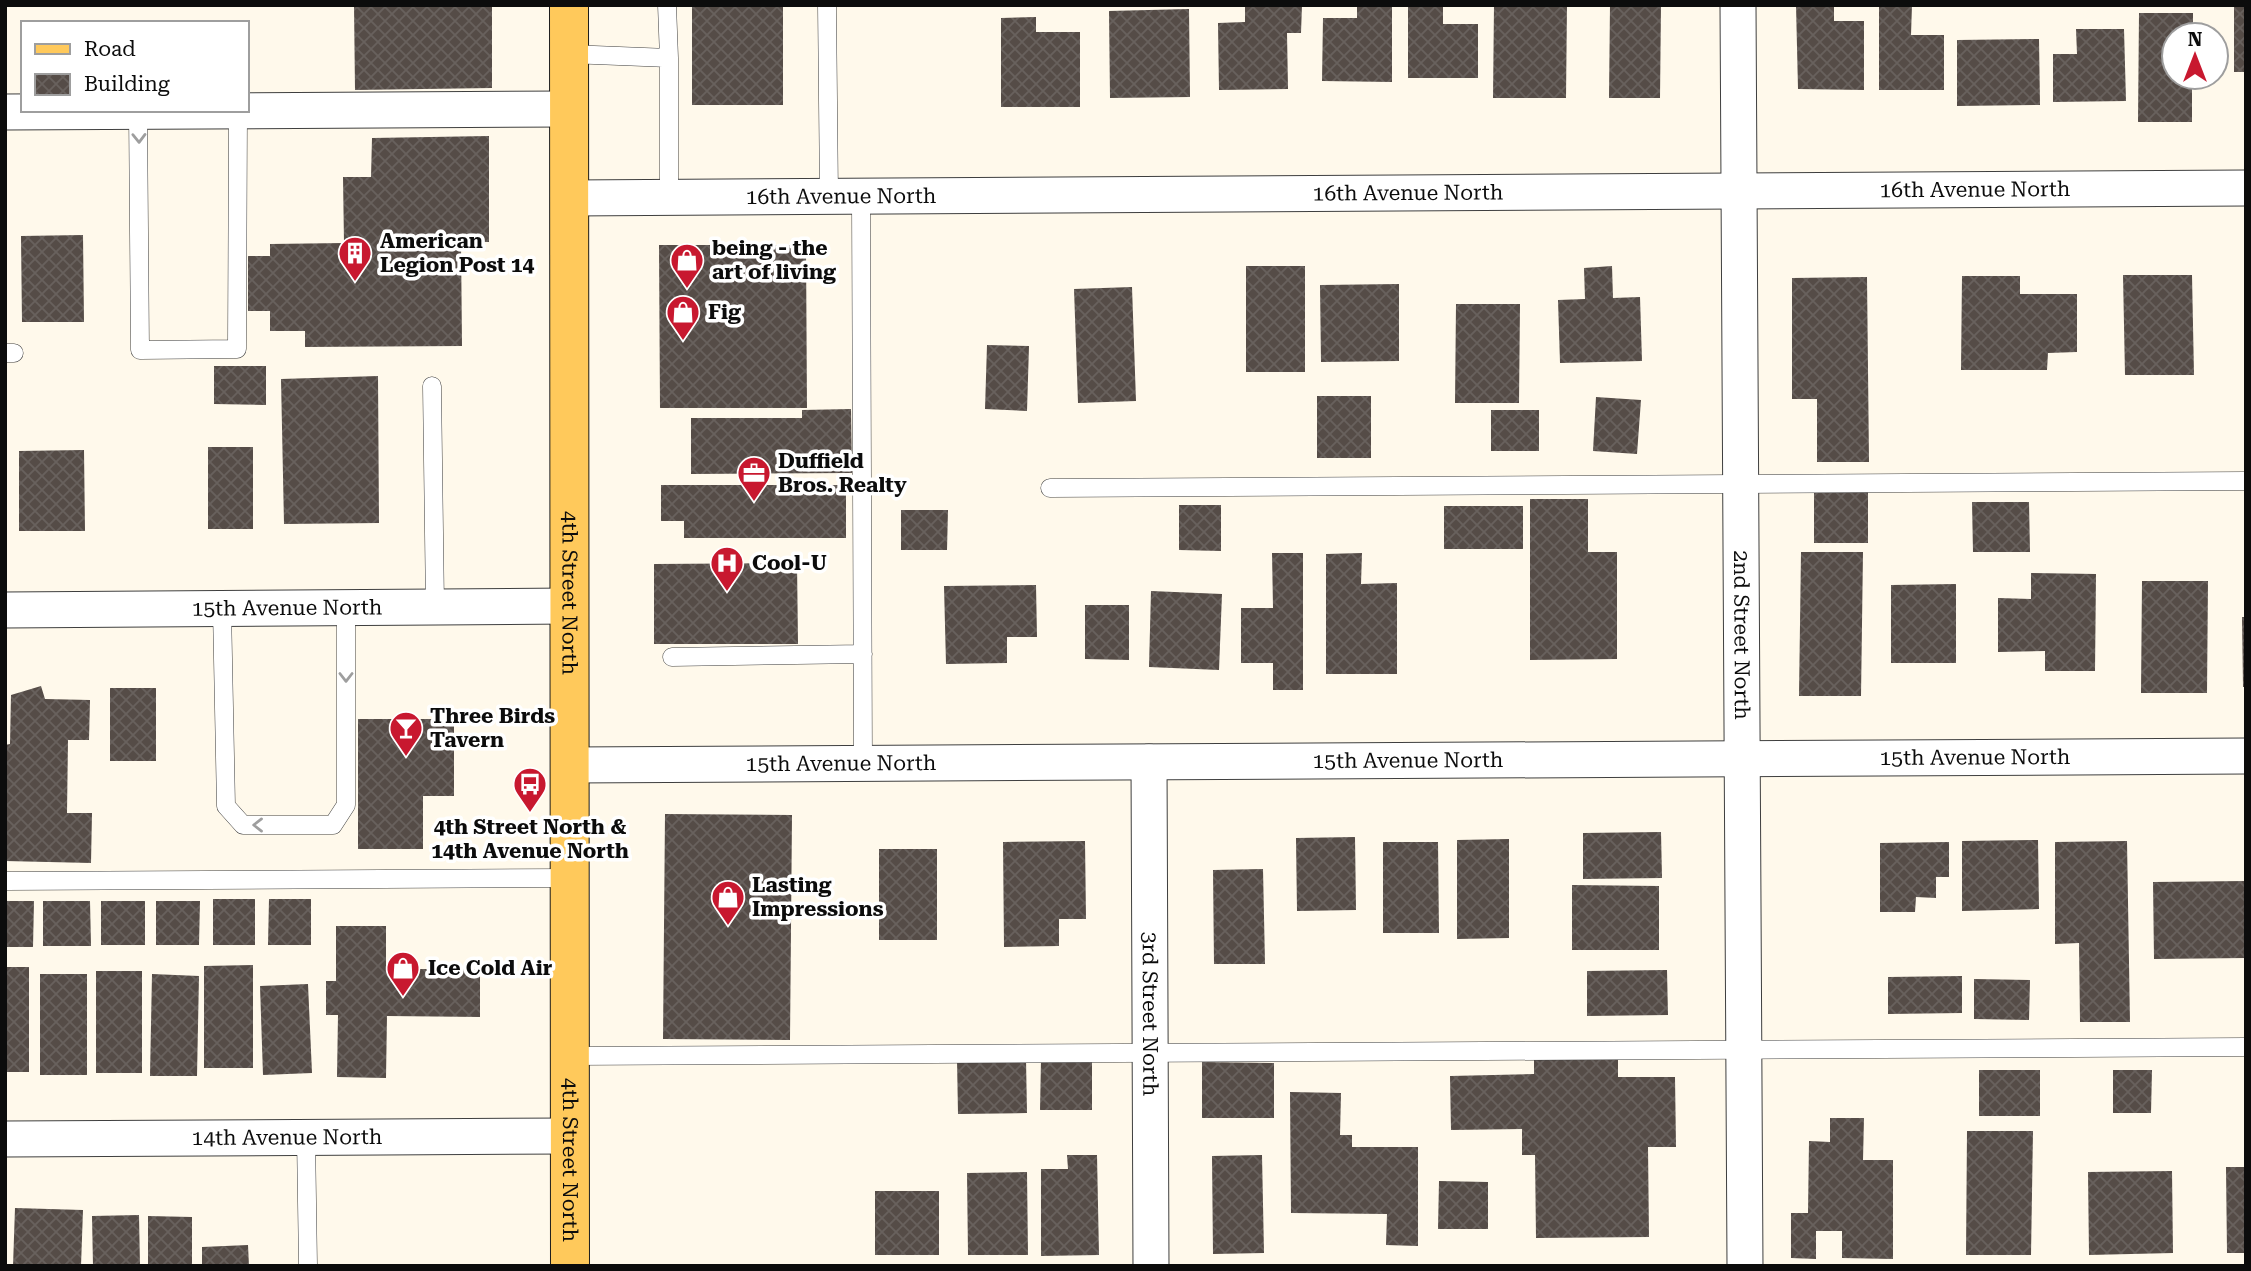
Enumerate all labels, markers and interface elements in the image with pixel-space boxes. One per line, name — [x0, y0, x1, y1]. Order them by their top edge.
legend — [21, 21, 248, 112]
north arrow — [2160, 21, 2230, 91]
text: N — [2188, 28, 2203, 51]
text: Road — [84, 37, 136, 61]
text: Building — [84, 72, 170, 96]
one-way arrow — [131, 132, 146, 143]
street label: 16th Avenue North — [1879, 177, 2071, 202]
street label: 16th Avenue North — [1313, 180, 1504, 206]
street label: 16th Avenue North — [746, 184, 937, 209]
place label: American Legion Post 14 — [380, 229, 535, 277]
building icon: American Legion Post 14 — [336, 234, 374, 283]
place label: being - the art of living — [712, 236, 836, 284]
shop icon: being - the art of living — [668, 241, 706, 290]
shop icon: Fig — [664, 293, 702, 342]
place label: Fig — [708, 300, 741, 324]
place label: Duffield Bros. Realty — [778, 449, 907, 497]
office icon: Duffield Bros. Realty — [735, 454, 773, 503]
street label: 4th Street North — [557, 511, 582, 675]
hospital icon: Cool-U — [708, 544, 746, 593]
street label: 2nd Street North — [1729, 550, 1754, 720]
place label: Cool-U — [752, 551, 827, 575]
street label: 15th Avenue North — [192, 595, 383, 621]
one-way arrow — [338, 672, 354, 682]
place label: Three Birds Tavern — [430, 704, 555, 752]
bar icon: Three Birds Tavern — [387, 709, 425, 758]
street label: 15th Avenue North — [1880, 745, 2071, 770]
street label: 15th Avenue North — [1313, 748, 1504, 773]
street label: 15th Avenue North — [746, 751, 937, 776]
bus stop icon: 4th Street North & 14th Avenue North — [511, 765, 549, 814]
place label: 4th Street North & 14th Avenue North — [431, 815, 629, 863]
one-way arrow — [252, 817, 263, 833]
place label: Lasting Impressions — [752, 873, 884, 921]
shop icon: Lasting Impressions — [709, 878, 747, 927]
street label: 3rd Street North — [1138, 932, 1162, 1097]
shop icon: Ice Cold Air — [384, 949, 422, 998]
place label: Ice Cold Air — [428, 956, 553, 980]
street label: 4th Street North — [558, 1078, 582, 1242]
street label: 14th Avenue North — [192, 1125, 383, 1150]

